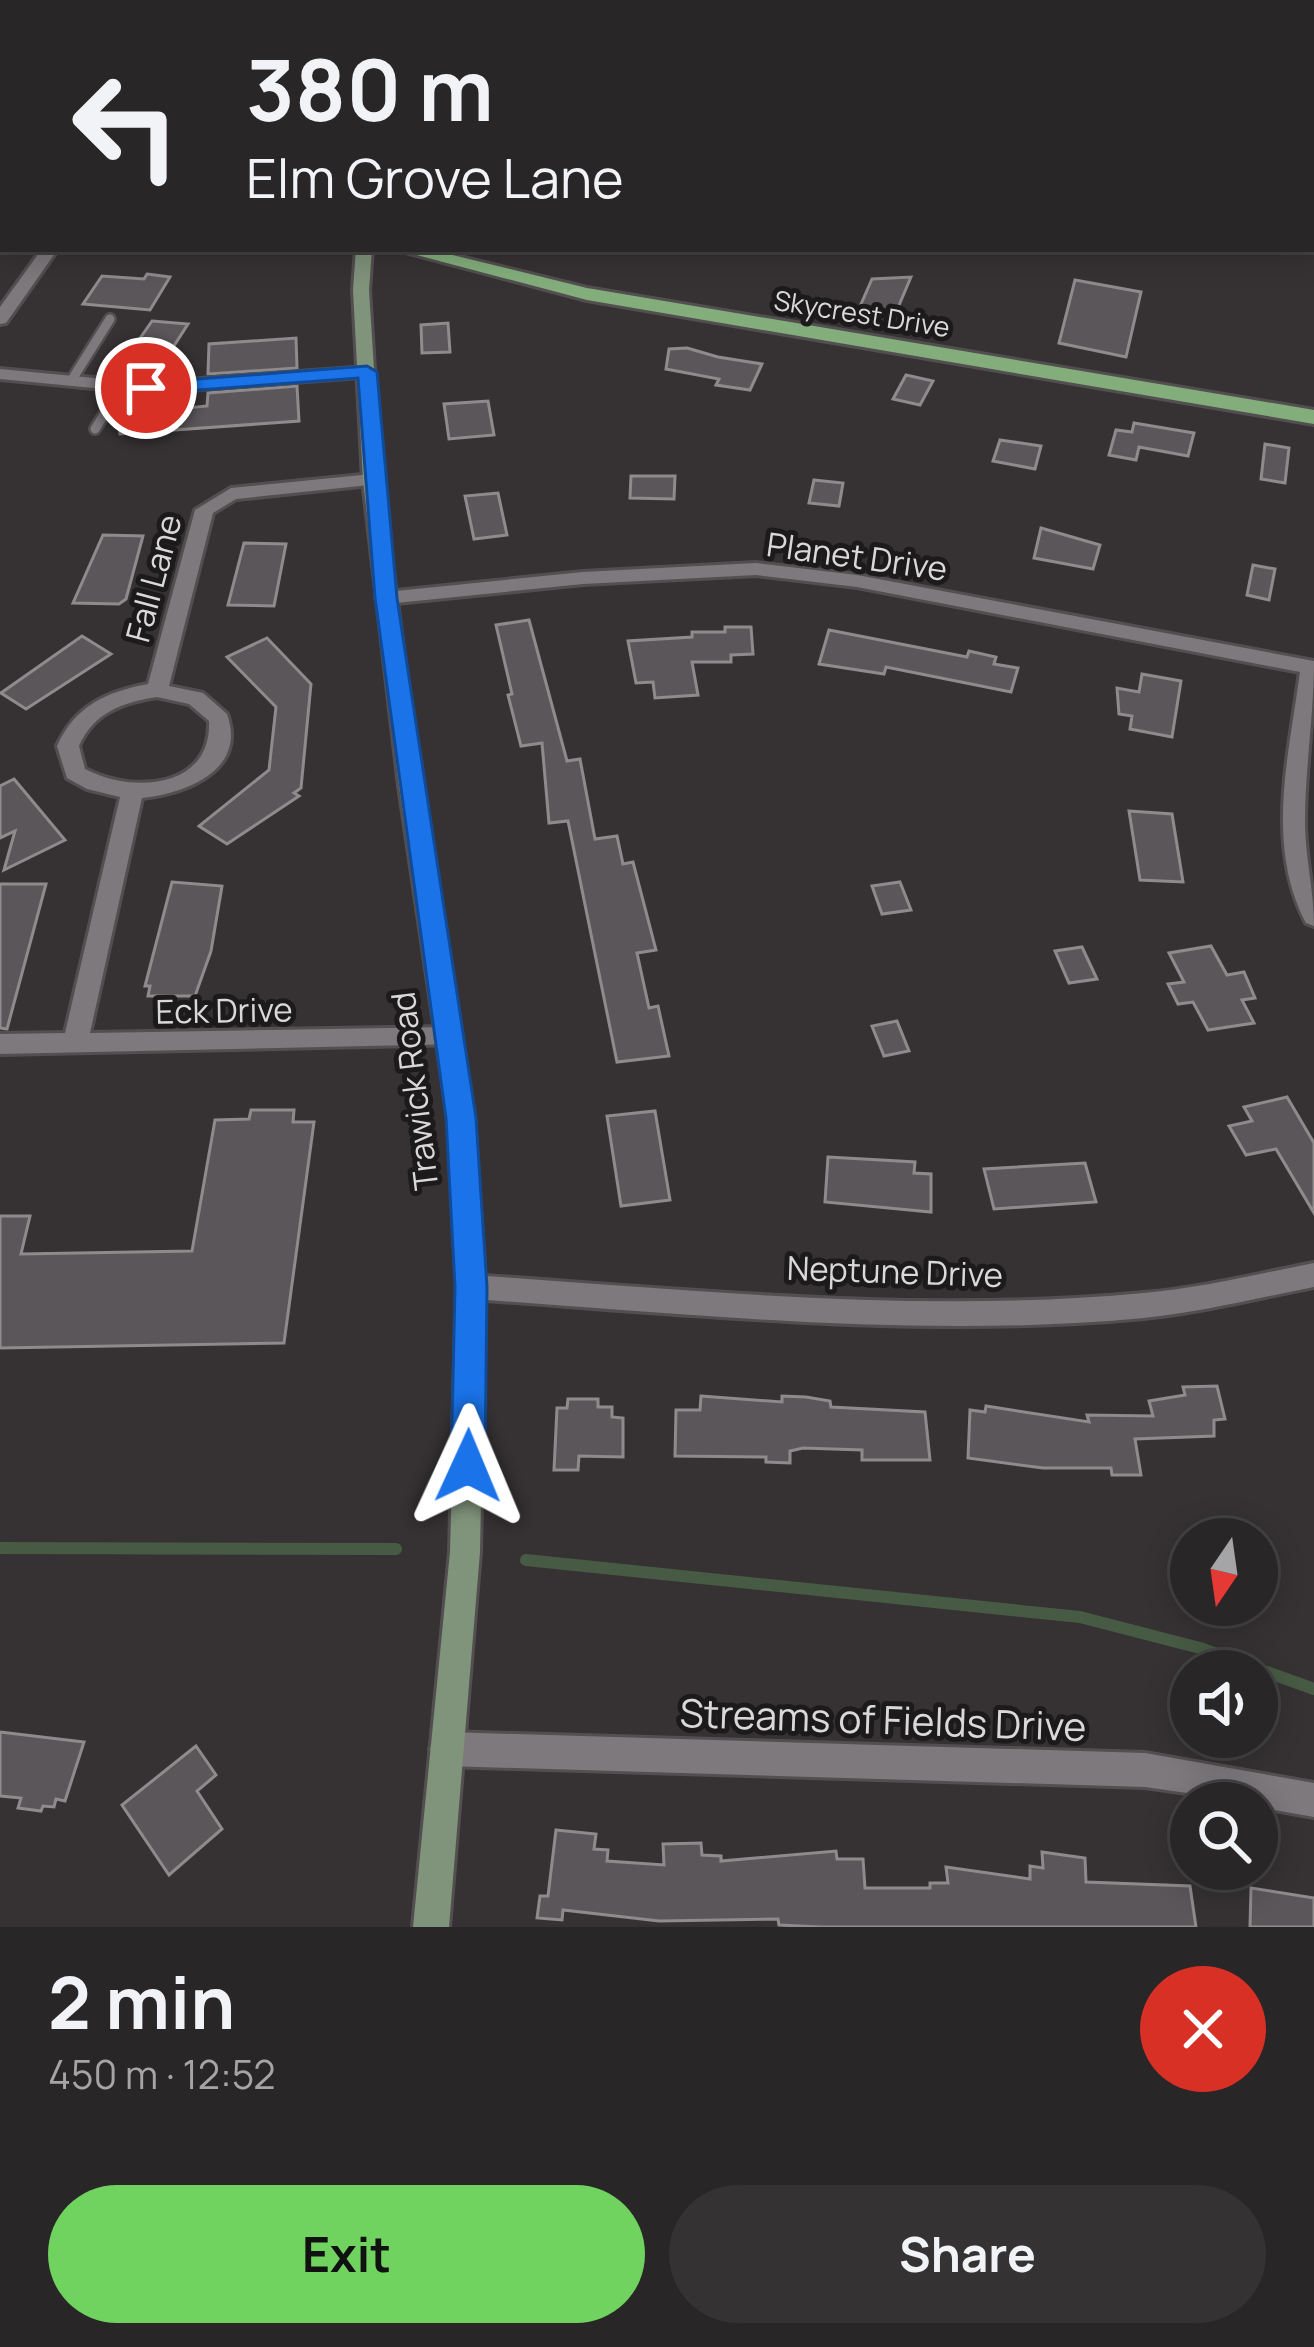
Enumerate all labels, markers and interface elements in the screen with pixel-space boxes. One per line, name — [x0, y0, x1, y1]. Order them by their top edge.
text: 380 m — [246, 31, 494, 146]
icon: left — [48, 48, 204, 204]
text: Elm Grove Lane — [246, 140, 624, 214]
street label: Skycrest Drive — [771, 281, 953, 345]
pin — [95, 337, 197, 439]
icon: arrive — [113, 355, 179, 421]
street label: Fall Lane — [114, 509, 192, 647]
street label: Planet Drive — [764, 521, 950, 591]
street label: Eck Drive — [155, 986, 293, 1034]
street label: Trawick Road — [380, 989, 448, 1193]
street label: Neptune Drive — [786, 1245, 1004, 1297]
position arrow — [405, 1403, 531, 1529]
north arrow — [1170, 1518, 1278, 1626]
map controls — [1170, 1518, 1278, 1890]
button: sound — [1170, 1650, 1278, 1758]
street label: Streams of Fields Drive — [679, 1685, 1087, 1753]
button: search — [1170, 1782, 1278, 1890]
text: 2 min — [48, 1952, 235, 2051]
button: close — [1140, 1966, 1266, 2092]
text: 450 m · 12:52 — [48, 2047, 275, 2101]
button: Exit — [48, 2185, 645, 2323]
button: Share — [669, 2185, 1266, 2323]

